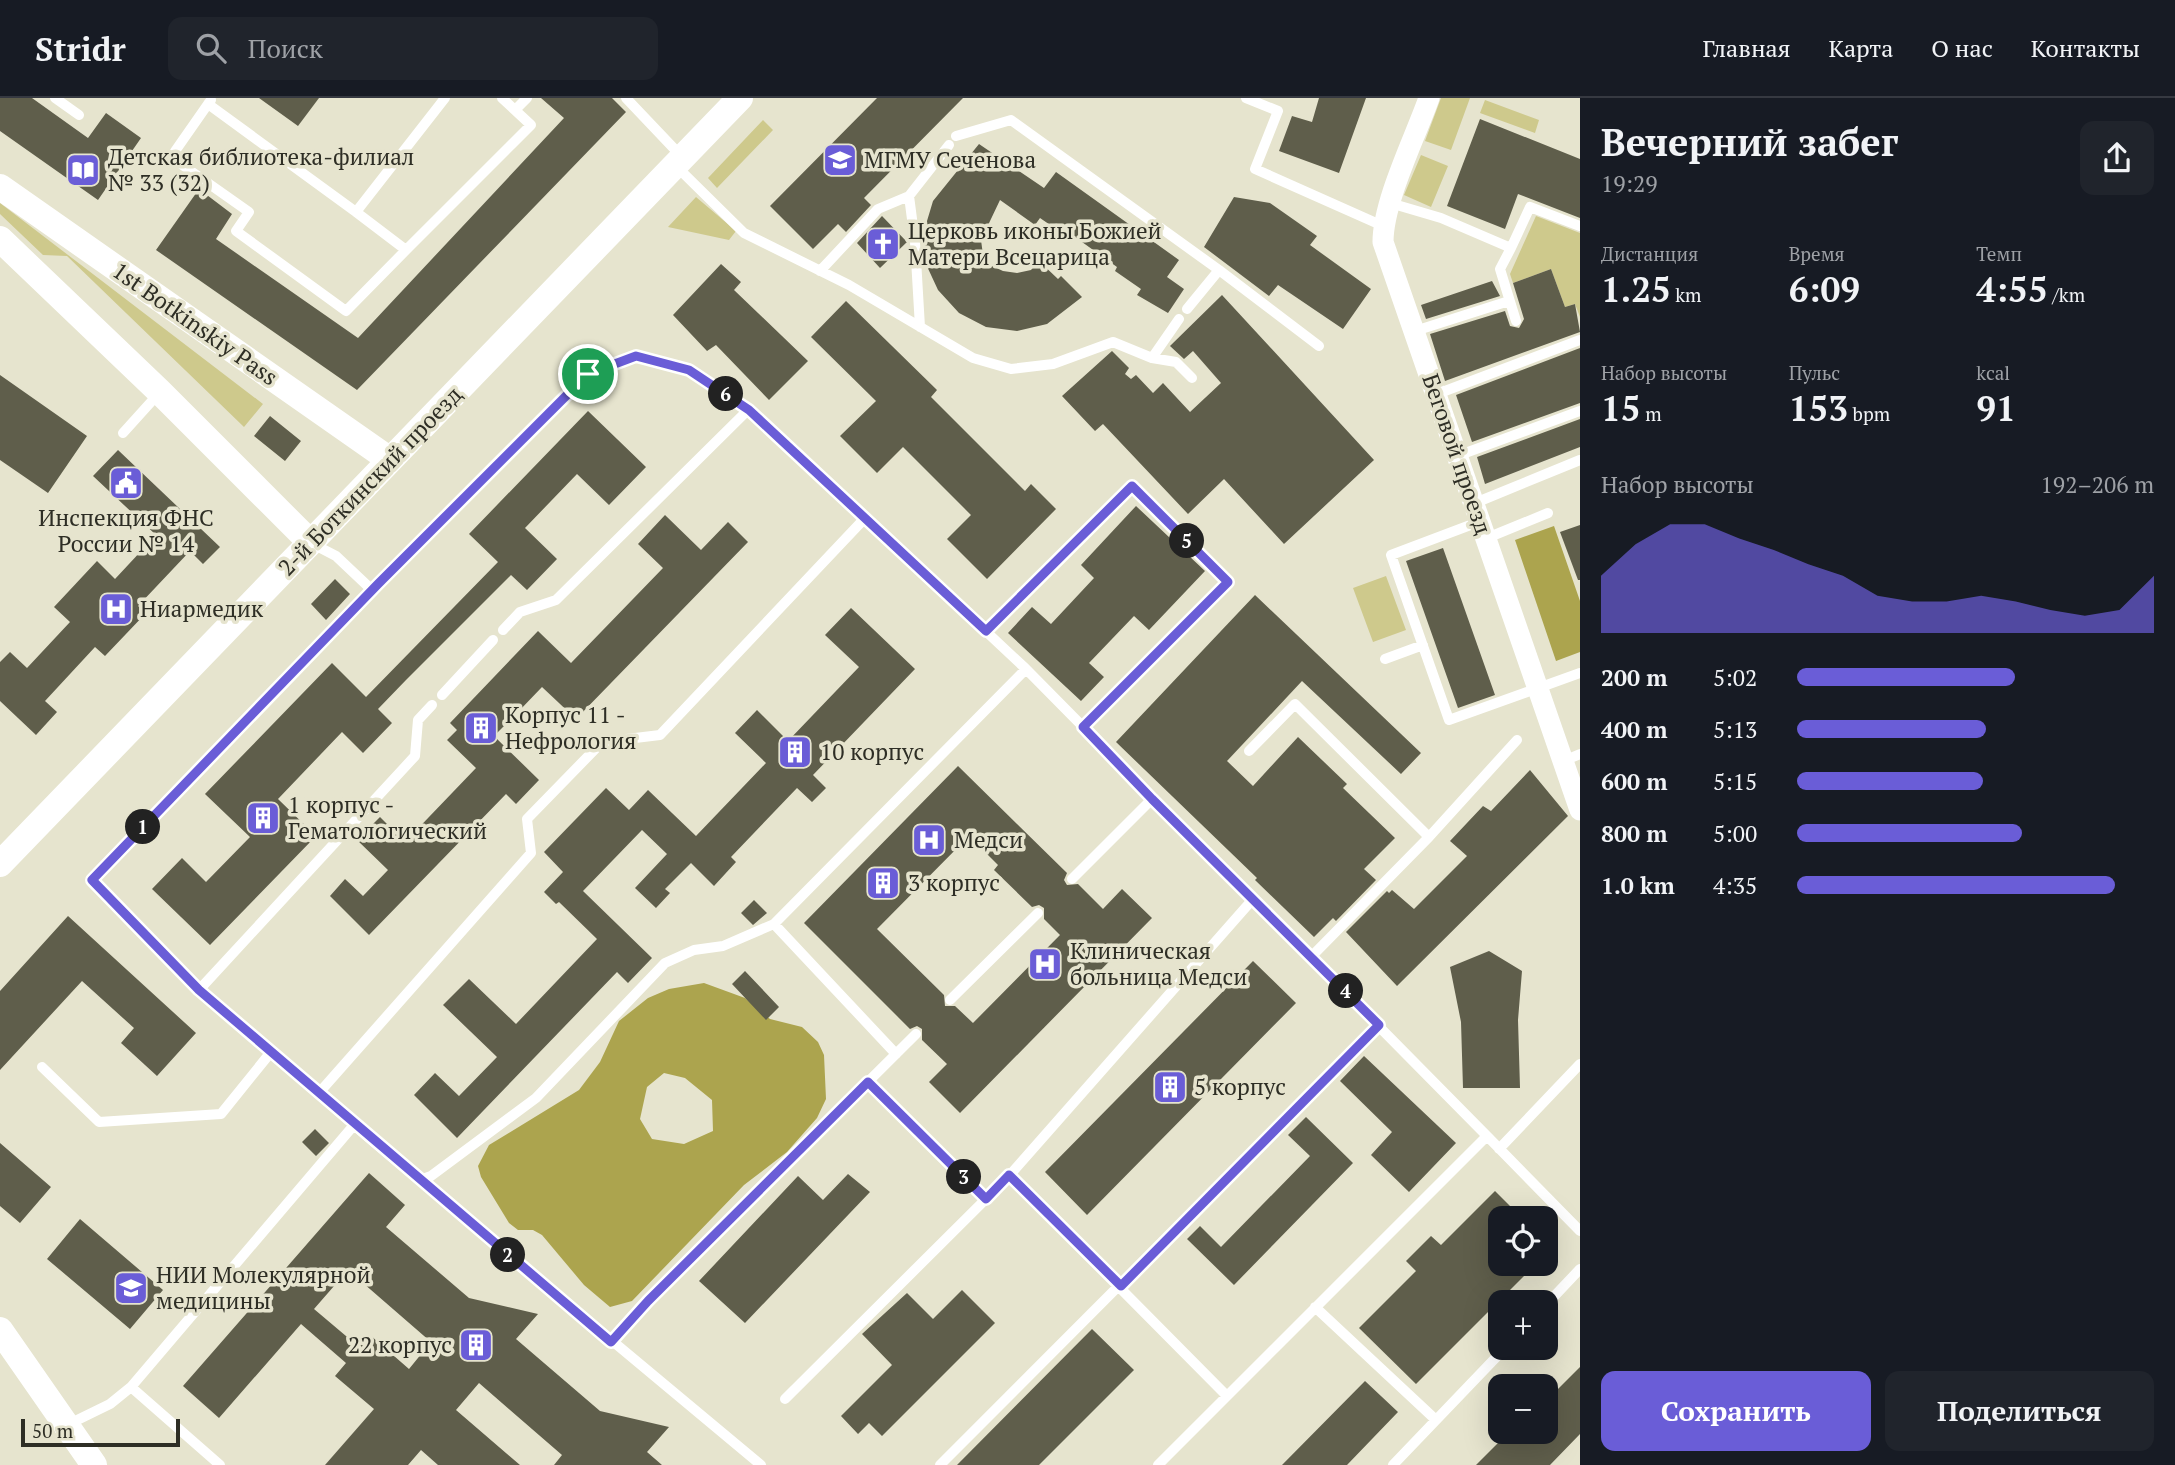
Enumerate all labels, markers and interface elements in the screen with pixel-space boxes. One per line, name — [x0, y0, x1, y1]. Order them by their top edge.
search box — [168, 17, 658, 80]
text: Stridr — [35, 27, 126, 70]
icon: search — [192, 29, 230, 67]
text: Поиск — [248, 31, 323, 65]
text: Главная — [1702, 32, 1790, 64]
text: Карта — [1828, 32, 1893, 64]
text: О нас — [1931, 32, 1993, 64]
text: Контакты — [2031, 32, 2140, 64]
text: Вечерний забег — [1601, 117, 1898, 167]
button: share — [2080, 121, 2154, 195]
place label: Детская библиотека-филиал № 33 (32) — [108, 141, 414, 198]
school or university icon: МГМУ Сеченова — [821, 141, 859, 179]
place label: МГМУ Сеченова — [864, 144, 1036, 175]
library icon: Детская библиотека-филиал № 33 (32) — [64, 151, 102, 189]
text: 19:29 — [1601, 168, 1658, 199]
place label: Церковь иконы Божией Матери Всецарица — [908, 215, 1162, 272]
church icon: Церковь иконы Божией Матери Всецарица — [864, 225, 902, 263]
text: Дистанция — [1601, 241, 1698, 266]
text: Время — [1789, 241, 1845, 266]
text: Темп — [1976, 241, 2022, 266]
street label: 1st Botkinskiy Pass — [106, 255, 284, 392]
text: 1.25 — [1601, 266, 1671, 312]
text: 6:09 — [1789, 266, 1860, 312]
text: 4:55 — [1976, 266, 2048, 312]
text: km — [1671, 282, 1702, 307]
text: /km — [2048, 282, 2085, 307]
pin — [558, 344, 618, 404]
icon: arrive — [569, 355, 607, 393]
text: Набор высоты — [1601, 360, 1727, 385]
text: Пульс — [1789, 360, 1840, 385]
text: kcal — [1976, 360, 2010, 385]
street label: Беговой проезд — [1415, 369, 1499, 538]
pin: 6 — [708, 376, 744, 412]
street label: 2-й Боткинский проезд — [271, 379, 468, 582]
text: 6 — [720, 381, 731, 406]
text: 15 — [1601, 385, 1641, 431]
text: 153 — [1789, 385, 1848, 431]
text: 91 — [1976, 385, 2016, 431]
text: m — [1641, 401, 1662, 426]
text: bpm — [1848, 401, 1890, 426]
public building icon: Инспекция ФНС России № 14 — [107, 464, 145, 502]
text: Набор высоты — [1601, 469, 1754, 500]
text: 192–206 m — [2041, 469, 2154, 500]
place label: Инспекция ФНС России № 14 — [38, 502, 214, 559]
pin: 5 — [1170, 524, 1204, 558]
text: 5 — [1181, 528, 1192, 553]
hospital icon: Ниармедик — [97, 590, 135, 628]
place label: Ниармедик — [140, 593, 264, 624]
text: 200 m — [1601, 662, 1667, 693]
text: 5:02 — [1713, 662, 1757, 693]
place label: Корпус 11 - Нефрология — [505, 699, 637, 756]
building icon: Корпус 11 - Нефрология — [462, 709, 500, 747]
text: 400 m — [1601, 714, 1667, 745]
text: 5:13 — [1713, 714, 1757, 745]
building icon: 10 корпус — [776, 733, 814, 771]
place label: 10 корпус — [820, 736, 924, 767]
text: 600 m — [1601, 766, 1667, 797]
text: 5:15 — [1713, 766, 1757, 797]
place label: 1 корпус - Гематологический — [288, 789, 487, 846]
building icon: 1 корпус - Гематологический — [244, 799, 282, 837]
pin: 1 — [125, 810, 160, 844]
text: 1 — [137, 814, 148, 839]
text: 800 m — [1601, 818, 1667, 849]
text: 5:00 — [1713, 818, 1757, 849]
hospital icon: Медси — [910, 821, 948, 859]
place label: Медси — [954, 824, 1023, 855]
building icon: 3 корпус — [864, 864, 902, 902]
place label: 3 корпус — [908, 867, 1000, 898]
text: 1.0 km — [1601, 870, 1675, 901]
text: 4:35 — [1713, 870, 1757, 901]
place label: Клиническая больница Медси — [1070, 935, 1247, 992]
hospital icon: Клиническая больница Медси — [1026, 945, 1064, 983]
pin: 4 — [1328, 974, 1364, 1008]
text: 4 — [1340, 978, 1351, 1003]
building icon: 5 корпус — [1151, 1068, 1189, 1106]
place label: 5 корпус — [1194, 1071, 1286, 1102]
pin: 3 — [946, 1160, 982, 1194]
text: 3 — [958, 1164, 969, 1189]
map controls — [1488, 1206, 1558, 1444]
button: locate — [1488, 1206, 1558, 1276]
pin: 2 — [490, 1238, 526, 1272]
text: 2 — [502, 1242, 513, 1267]
place label: НИИ Молекулярной медицины — [156, 1259, 371, 1316]
school or university icon: НИИ Молекулярной медицины — [112, 1269, 150, 1307]
button: + — [1488, 1290, 1558, 1360]
building icon: 22 корпус — [457, 1326, 495, 1364]
place label: 22 корпус — [348, 1329, 452, 1360]
button: Сохранить — [1601, 1371, 1871, 1451]
button: Поделиться — [1885, 1371, 2154, 1451]
button: − — [1488, 1374, 1558, 1444]
scale bar — [21, 1416, 180, 1448]
text: 50 m — [32, 1418, 73, 1443]

